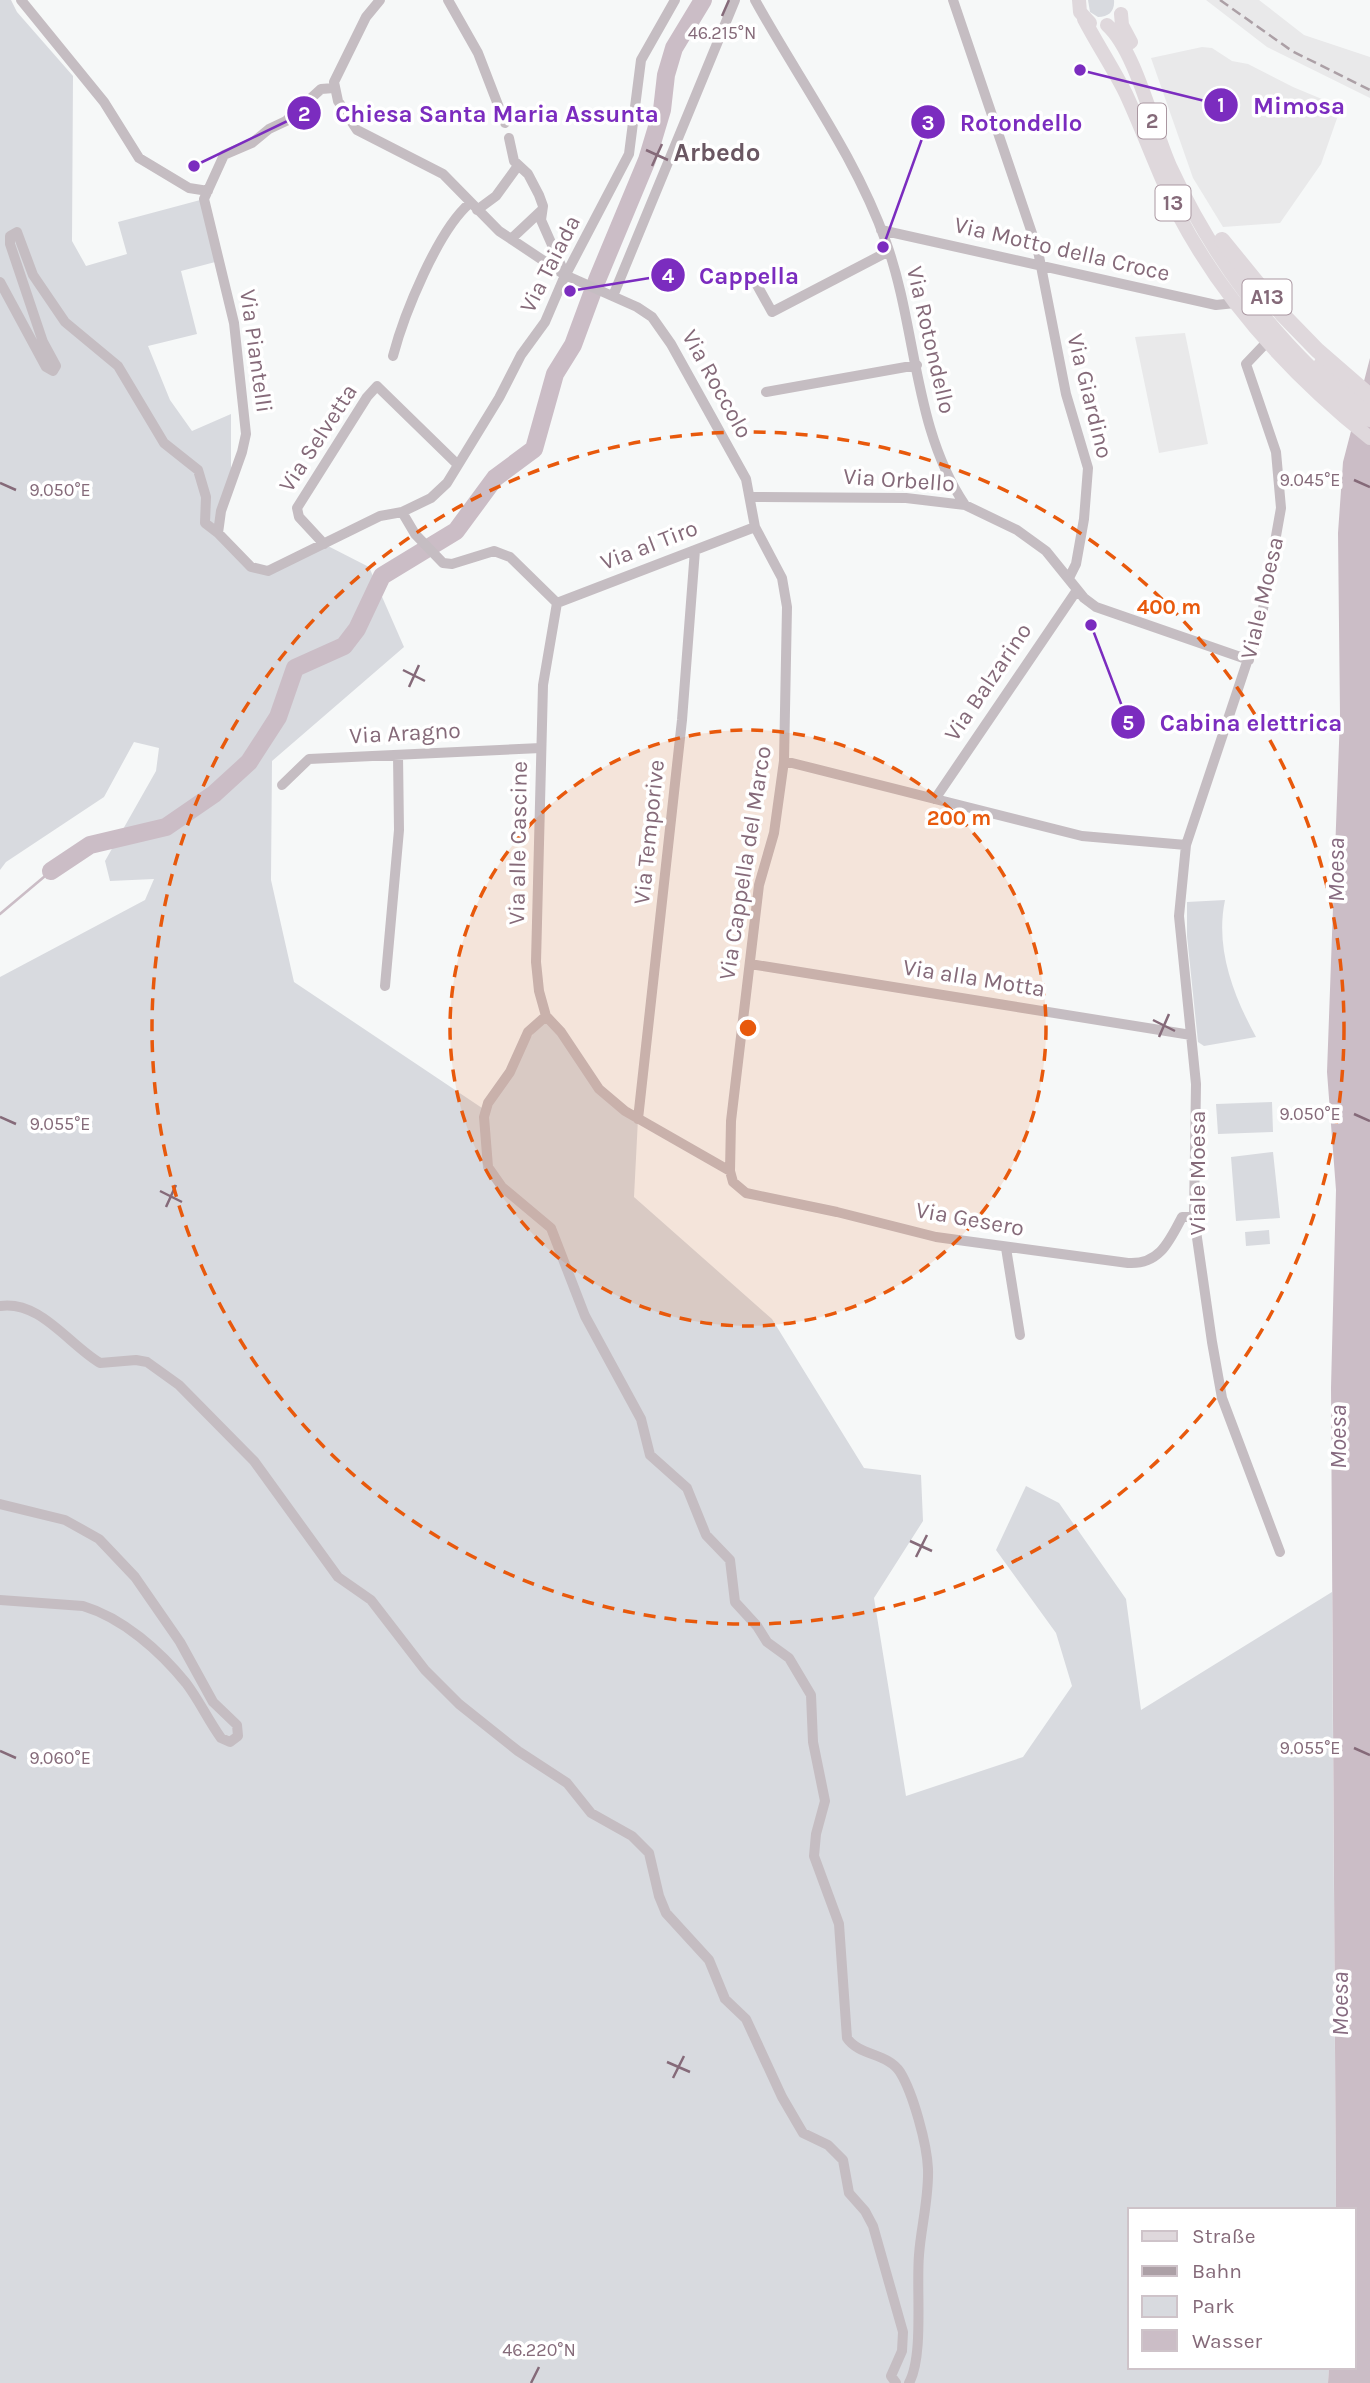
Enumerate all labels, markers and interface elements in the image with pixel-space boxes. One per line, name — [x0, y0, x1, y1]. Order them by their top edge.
text: 46.215°N — [688, 22, 756, 44]
callout: Mimosa — [1204, 83, 1359, 128]
callout: Chiesa Santa Maria Assunta — [286, 91, 673, 136]
text: Mimosa — [1253, 92, 1345, 120]
text: 1 — [1217, 93, 1225, 117]
text: Chiesa Santa Maria Assunta — [335, 100, 659, 128]
callout: Rotondello — [910, 100, 1096, 145]
text: 2 — [298, 102, 310, 126]
road number: 2 — [1138, 104, 1166, 138]
text: Rotondello — [960, 109, 1082, 137]
text: 3 — [921, 111, 935, 135]
district label: Arbedo — [674, 137, 760, 168]
road number: 13 — [1156, 186, 1190, 220]
street label: Via Taiada — [514, 211, 586, 317]
street label: Via Motto della Croce — [952, 211, 1172, 287]
callout: Cappella — [650, 253, 813, 298]
text: Cappella — [699, 262, 799, 290]
text: 4 — [662, 264, 675, 288]
street label: Via Rotondello — [901, 264, 961, 416]
road number: A13 — [1242, 280, 1292, 314]
street label: Via Piantelli — [234, 288, 278, 414]
street label: Via Roccolo — [676, 325, 758, 443]
street label: Via Giardino — [1061, 331, 1119, 461]
street label: Via Selvetta — [273, 379, 363, 497]
street label: Via Orbello — [842, 463, 956, 497]
text: 9.045°E — [1280, 469, 1340, 491]
text: 9.050°E — [29, 479, 91, 501]
street label: Via al Tiro — [597, 514, 701, 576]
street label: Viale Moesa — [1235, 534, 1289, 662]
text: 400 m — [1137, 595, 1201, 619]
street label: Via Balzarino — [939, 618, 1037, 746]
callout: Cabina elettrica — [1111, 700, 1357, 745]
text: Cabina elettrica — [1160, 709, 1342, 737]
text: 5 — [1122, 711, 1134, 735]
street label: Via Aragno — [349, 717, 461, 749]
street label: Via Cappella del Marco — [713, 744, 777, 982]
street label: Via Temporive — [628, 758, 670, 906]
street label: Via alle Cascine — [503, 761, 533, 925]
text: 200 m — [927, 806, 991, 830]
water label: Moesa — [1322, 838, 1350, 902]
street label: Via alla Motta — [901, 953, 1047, 1003]
centre of rings — [736, 1016, 760, 1040]
text: 9.050°E — [1279, 1103, 1341, 1125]
street label: Viale Moesa — [1184, 1111, 1211, 1235]
text: 9.055°E — [30, 1113, 90, 1135]
street label: Via Gesero — [914, 1196, 1026, 1242]
water label: Moesa — [1324, 1405, 1352, 1469]
text: 9.055°E — [1280, 1737, 1340, 1759]
text: 9.060°E — [29, 1747, 91, 1769]
water label: Moesa — [1326, 1972, 1354, 2036]
legend — [1128, 2208, 1356, 2369]
text: Straße — [1192, 2224, 1255, 2248]
text: Bahn — [1192, 2259, 1242, 2283]
text: Park — [1192, 2294, 1235, 2318]
text: Wasser — [1192, 2329, 1263, 2353]
text: 46.220°N — [502, 2339, 576, 2361]

